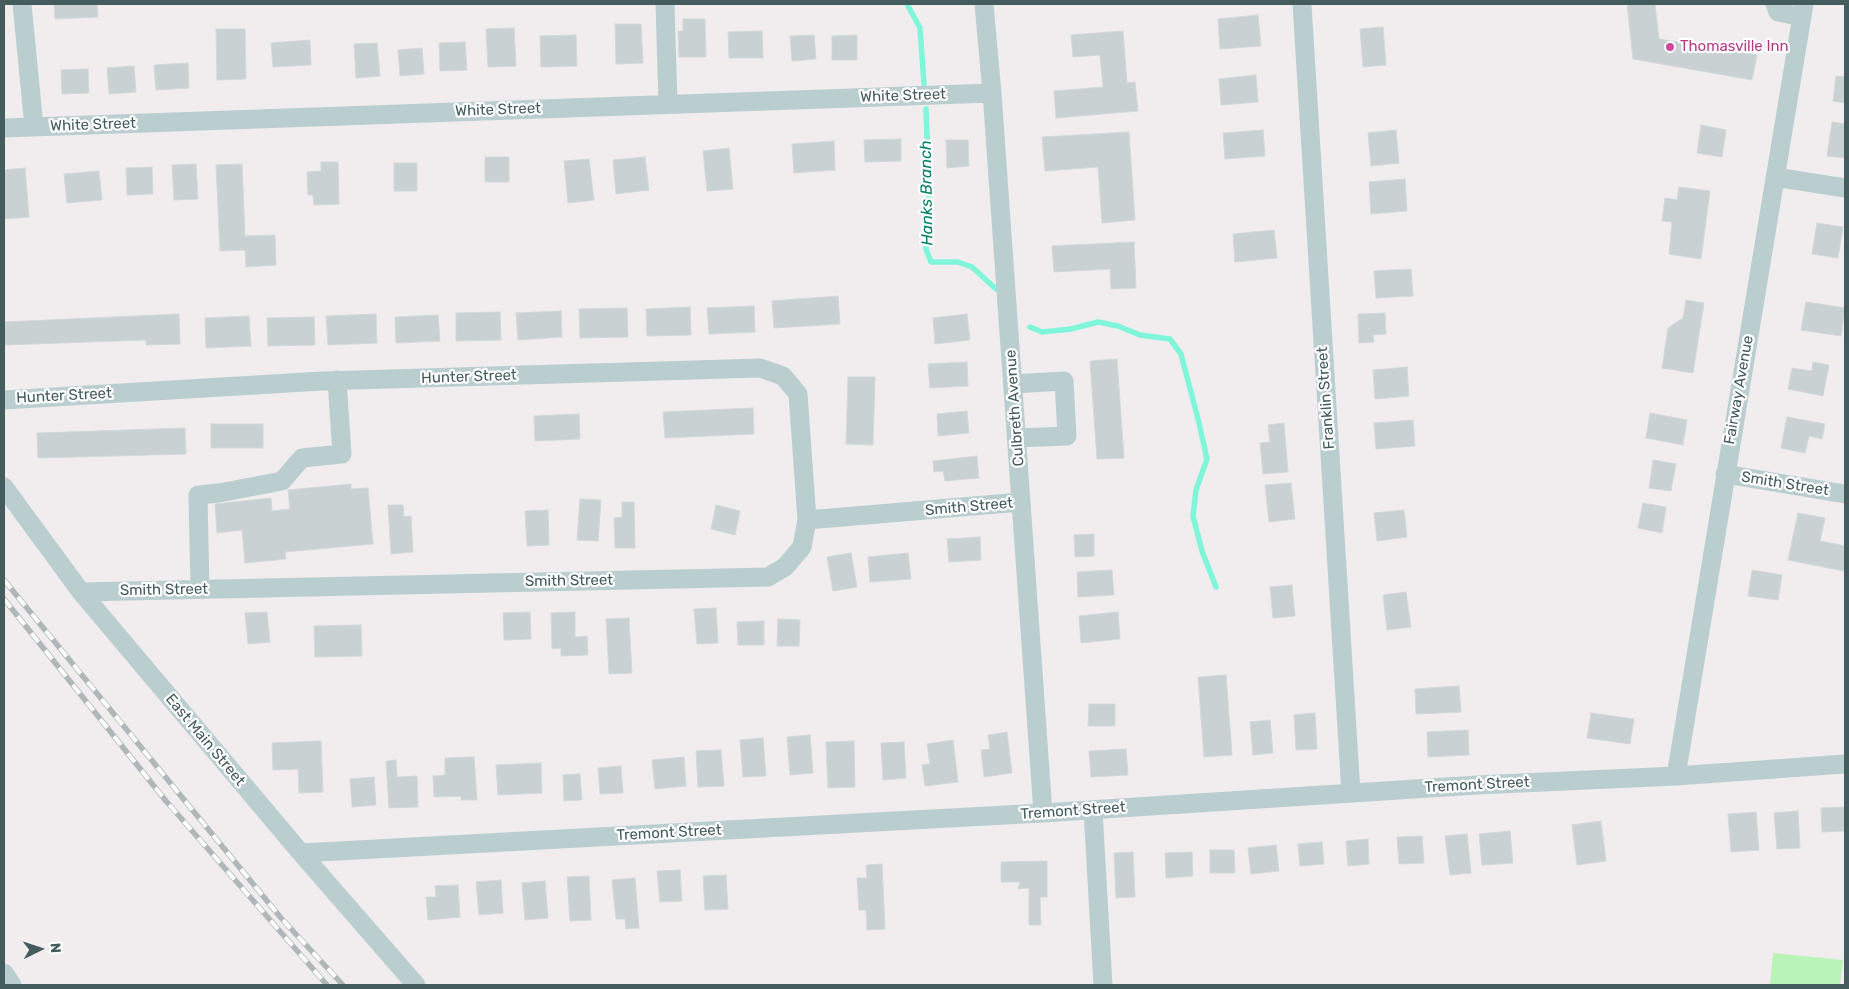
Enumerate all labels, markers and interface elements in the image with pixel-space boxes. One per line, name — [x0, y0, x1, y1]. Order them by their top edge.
place label: Thomasville Inn — [1680, 38, 1789, 56]
marker: Thomasville Inn — [1664, 41, 1676, 53]
street label: White Street — [860, 86, 946, 106]
street label: White Street — [455, 100, 541, 120]
street label: White Street — [50, 115, 136, 135]
water label: Hanks Branch — [916, 140, 938, 246]
street label: Fairway Avenue — [1721, 334, 1757, 446]
street label: Franklin Street — [1313, 346, 1339, 450]
street label: Culbreth Avenue — [1002, 349, 1028, 467]
street label: Hunter Street — [421, 366, 517, 388]
street label: Hunter Street — [16, 385, 112, 407]
street label: Smith Street — [1740, 468, 1830, 500]
street label: Smith Street — [924, 494, 1014, 520]
street label: Smith Street — [525, 571, 613, 591]
street label: Smith Street — [120, 580, 208, 600]
street label: East Main Street — [161, 690, 249, 790]
street label: Tremont Street — [1424, 773, 1530, 797]
street label: Tremont Street — [1020, 798, 1126, 824]
street label: Tremont Street — [616, 821, 722, 845]
north arrow — [15, 924, 65, 974]
text: N — [47, 942, 64, 954]

